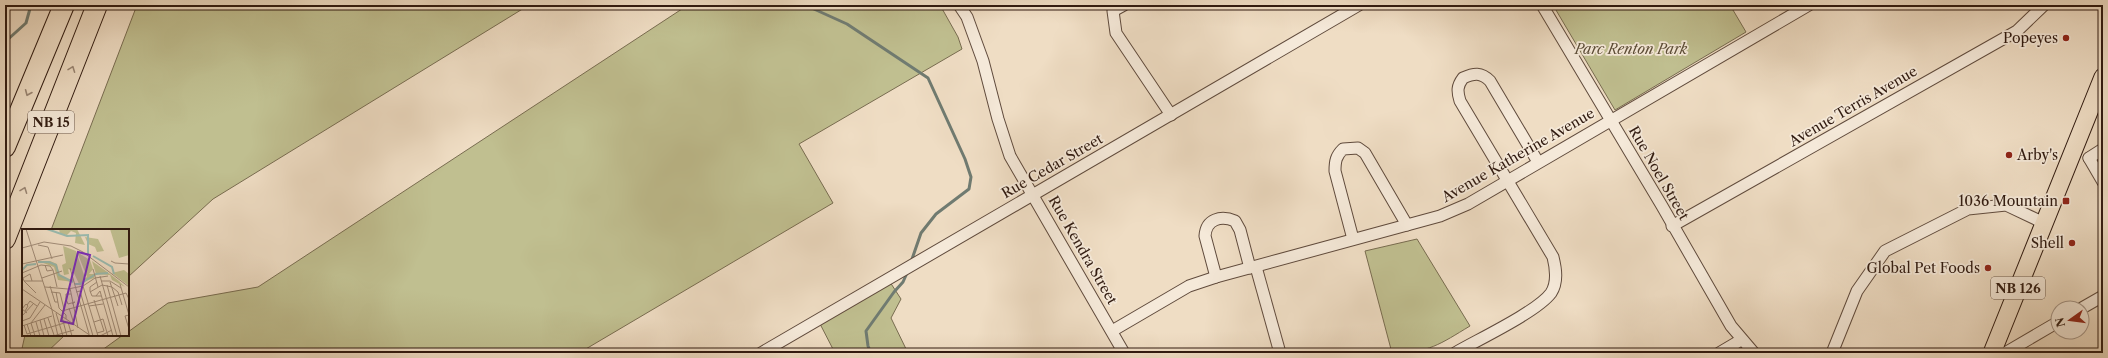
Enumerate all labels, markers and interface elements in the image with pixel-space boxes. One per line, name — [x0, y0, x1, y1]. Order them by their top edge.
place label: Popeyes — [2003, 29, 2058, 47]
marker: Popeyes — [2061, 33, 2071, 43]
park label: Parc Renton Park — [1574, 40, 1688, 58]
street label: Avenue Terris Avenue — [1785, 62, 1921, 151]
one-way arrow — [67, 65, 75, 72]
one-way arrow — [24, 89, 32, 96]
street label: Avenue Katherine Avenue — [1438, 104, 1598, 207]
road number: NB 15 — [28, 111, 74, 133]
street label: Rue Noel Street — [1625, 123, 1693, 223]
street label: Rue Cedar Street — [998, 130, 1106, 202]
place label: Arby's — [2016, 146, 2058, 164]
marker: Arby's — [2004, 150, 2014, 160]
one-way arrow — [20, 186, 28, 193]
street label: Rue Kendra Street — [1045, 192, 1121, 308]
place label: 1036 Mountain — [1958, 192, 2058, 210]
marker: 1036 Mountain — [2061, 196, 2071, 206]
inset map — [22, 229, 129, 336]
place label: Shell — [2031, 234, 2064, 252]
marker: Shell — [2067, 238, 2077, 248]
place label: Global Pet Foods — [1867, 259, 1980, 277]
marker: Global Pet Foods — [1983, 263, 1993, 273]
road number: NB 126 — [1991, 277, 2045, 299]
north arrow — [2050, 300, 2090, 340]
text: N — [2052, 316, 2068, 329]

